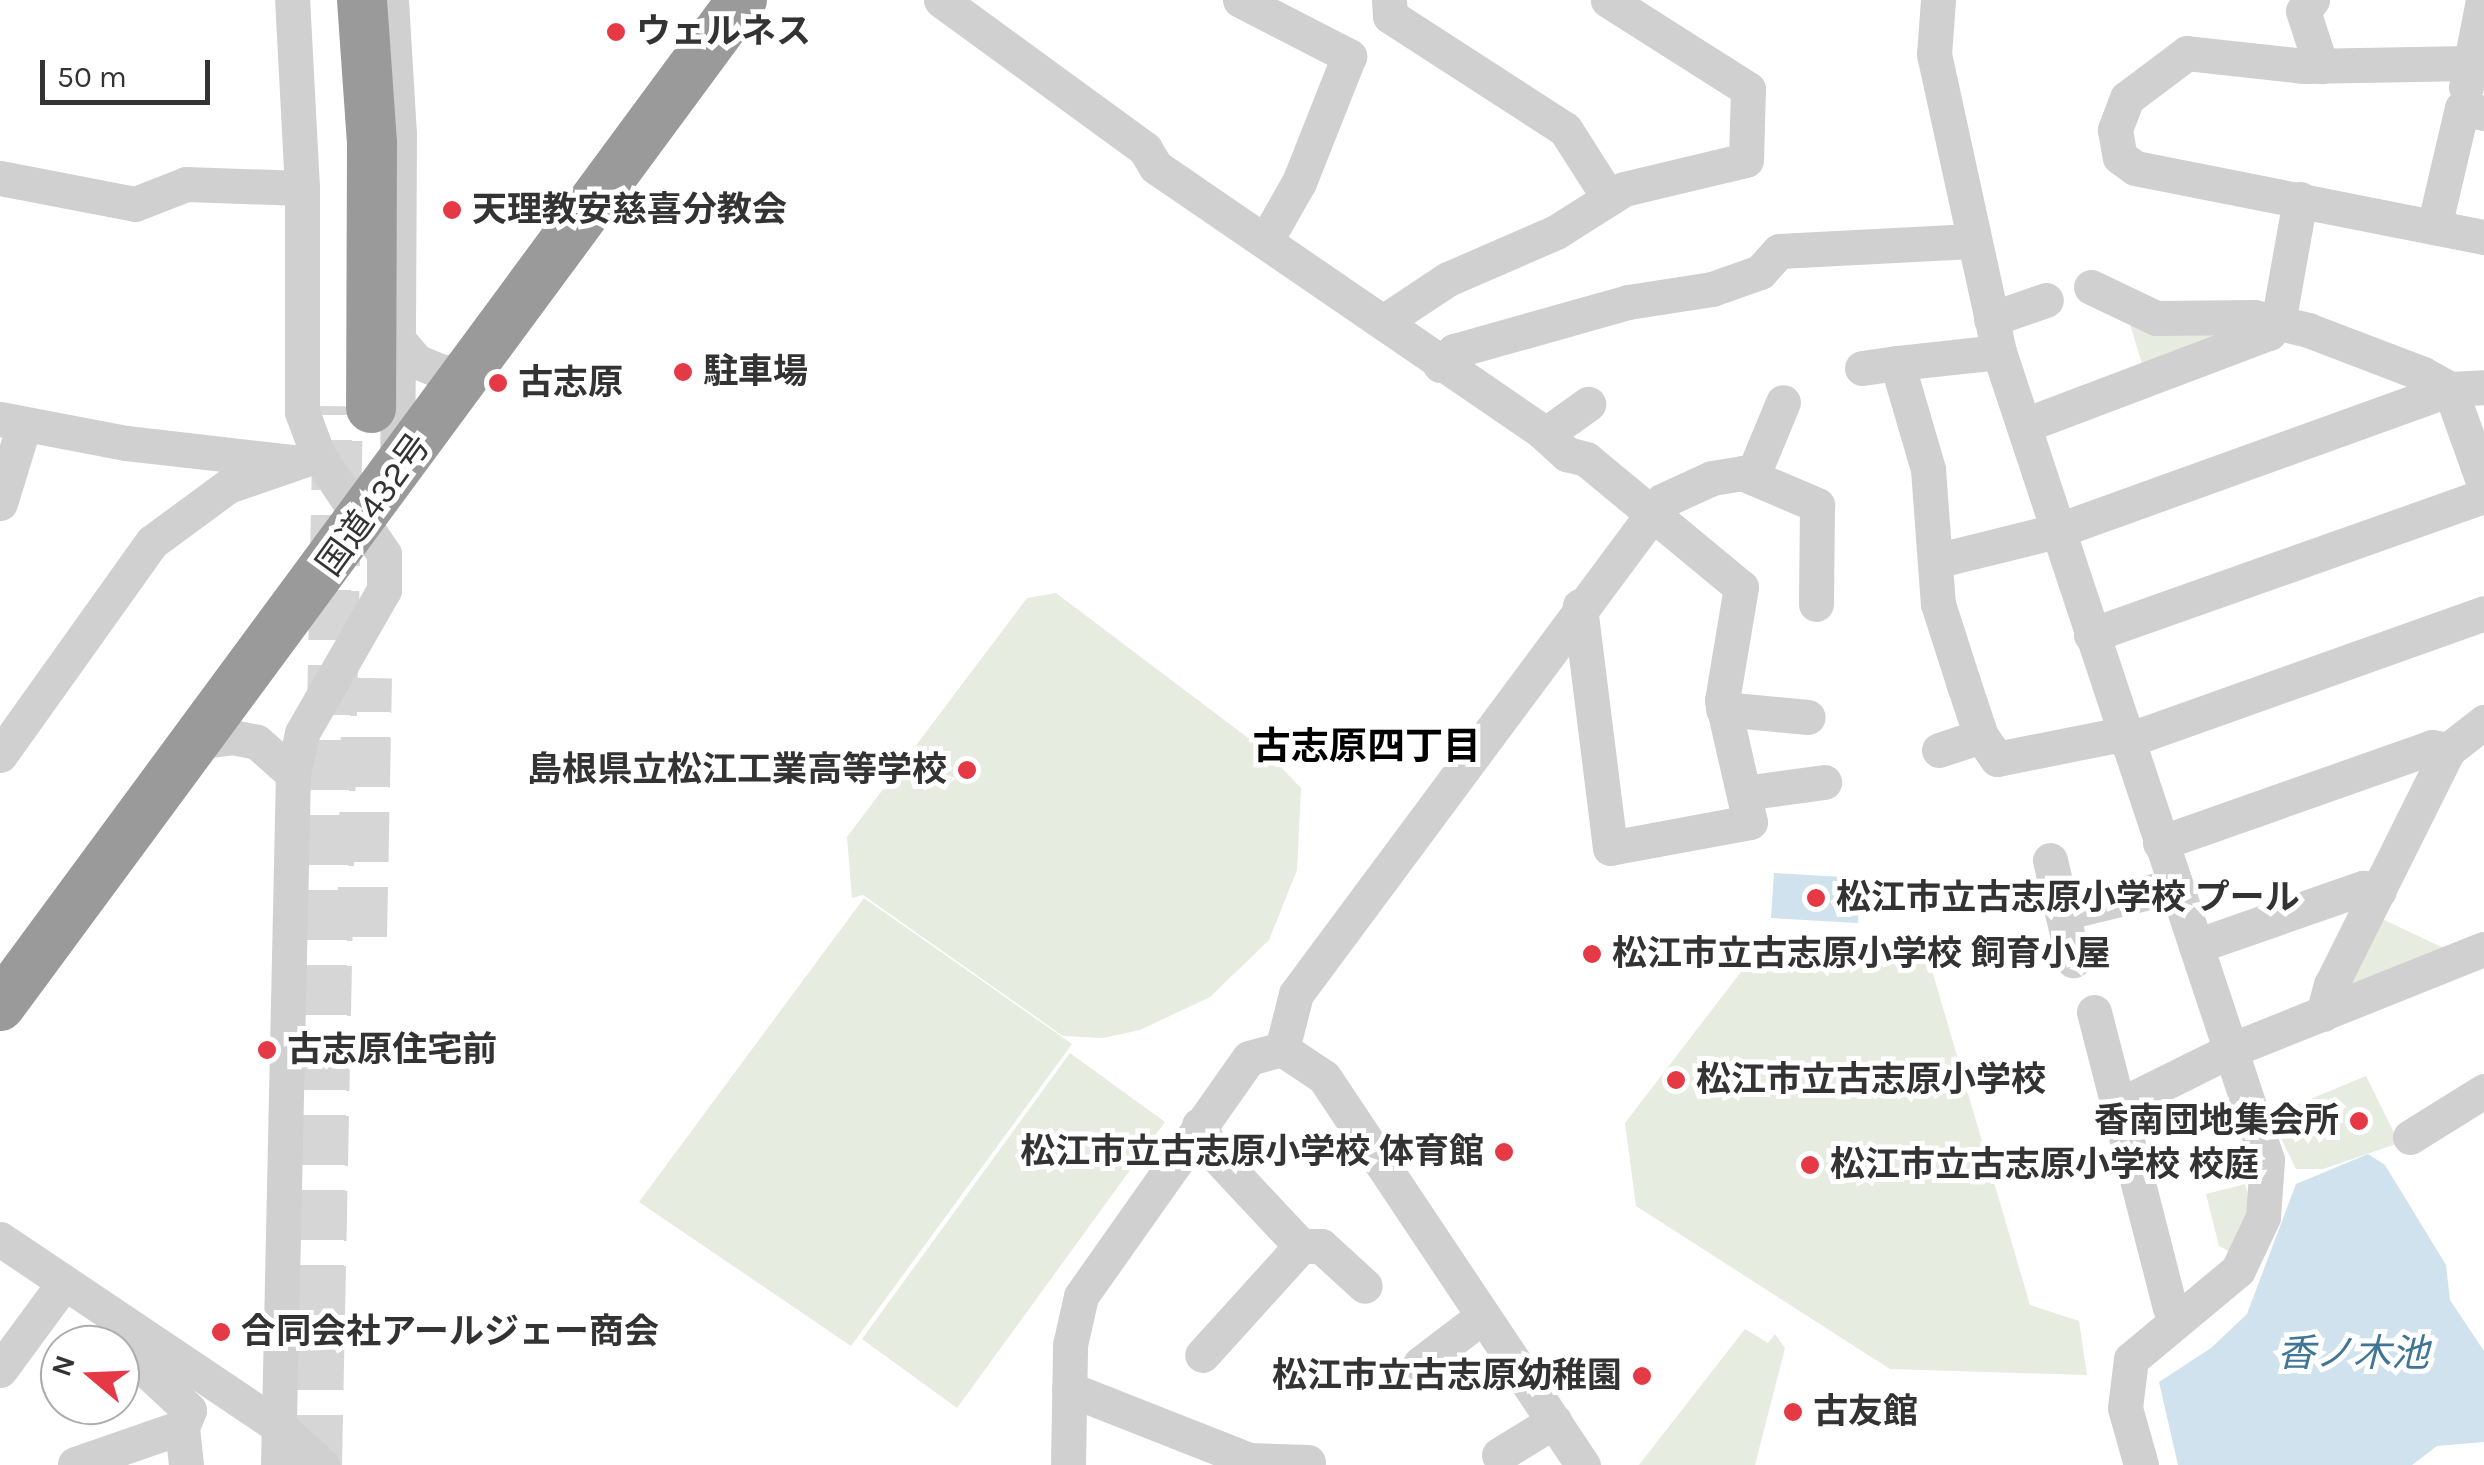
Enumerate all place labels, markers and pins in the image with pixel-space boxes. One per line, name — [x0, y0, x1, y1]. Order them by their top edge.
place label: ウェルネス — [636, 11, 811, 53]
marker: ウェルネス — [605, 21, 627, 43]
place label: 天理教安慈喜分教会 — [472, 189, 787, 231]
marker: 天理教安慈喜分教会 — [441, 199, 463, 221]
place label: 駐車場 — [703, 351, 808, 393]
marker: 駐車場 — [672, 361, 694, 383]
place label: 古志原 — [518, 362, 623, 404]
marker: 古志原 — [487, 372, 509, 394]
place label: 島根県立松江工業高等学校 — [527, 749, 947, 791]
marker: 島根県立松江工業高等学校 — [956, 759, 978, 781]
place label: 松江市立古志原小学校 プール — [1836, 877, 2300, 919]
marker: 松江市立古志原小学校 プール — [1805, 887, 1827, 909]
place label: 松江市立古志原小学校 飼育小屋 — [1612, 933, 2111, 975]
marker: 松江市立古志原小学校 飼育小屋 — [1581, 943, 1603, 965]
place label: 古志原住宅前 — [287, 1029, 497, 1071]
marker: 古志原住宅前 — [256, 1039, 278, 1061]
place label: 松江市立古志原小学校 — [1696, 1059, 2046, 1101]
marker: 松江市立古志原小学校 — [1665, 1069, 1687, 1091]
place label: 香南団地集会所 — [2094, 1100, 2339, 1142]
marker: 香南団地集会所 — [2348, 1110, 2370, 1132]
place label: 松江市立古志原小学校 体育館 — [1020, 1131, 1484, 1173]
marker: 松江市立古志原小学校 体育館 — [1493, 1141, 1515, 1163]
place label: 松江市立古志原小学校 校庭 — [1830, 1144, 2259, 1186]
marker: 松江市立古志原小学校 校庭 — [1799, 1154, 1821, 1176]
place label: 合同会社アールジェー商会 — [241, 1311, 659, 1353]
marker: 合同会社アールジェー商会 — [210, 1321, 232, 1343]
place label: 松江市立古志原幼稚園 — [1272, 1355, 1622, 1397]
marker: 松江市立古志原幼稚園 — [1631, 1365, 1653, 1387]
place label: 古友館 — [1813, 1391, 1918, 1433]
marker: 古友館 — [1782, 1401, 1804, 1423]

